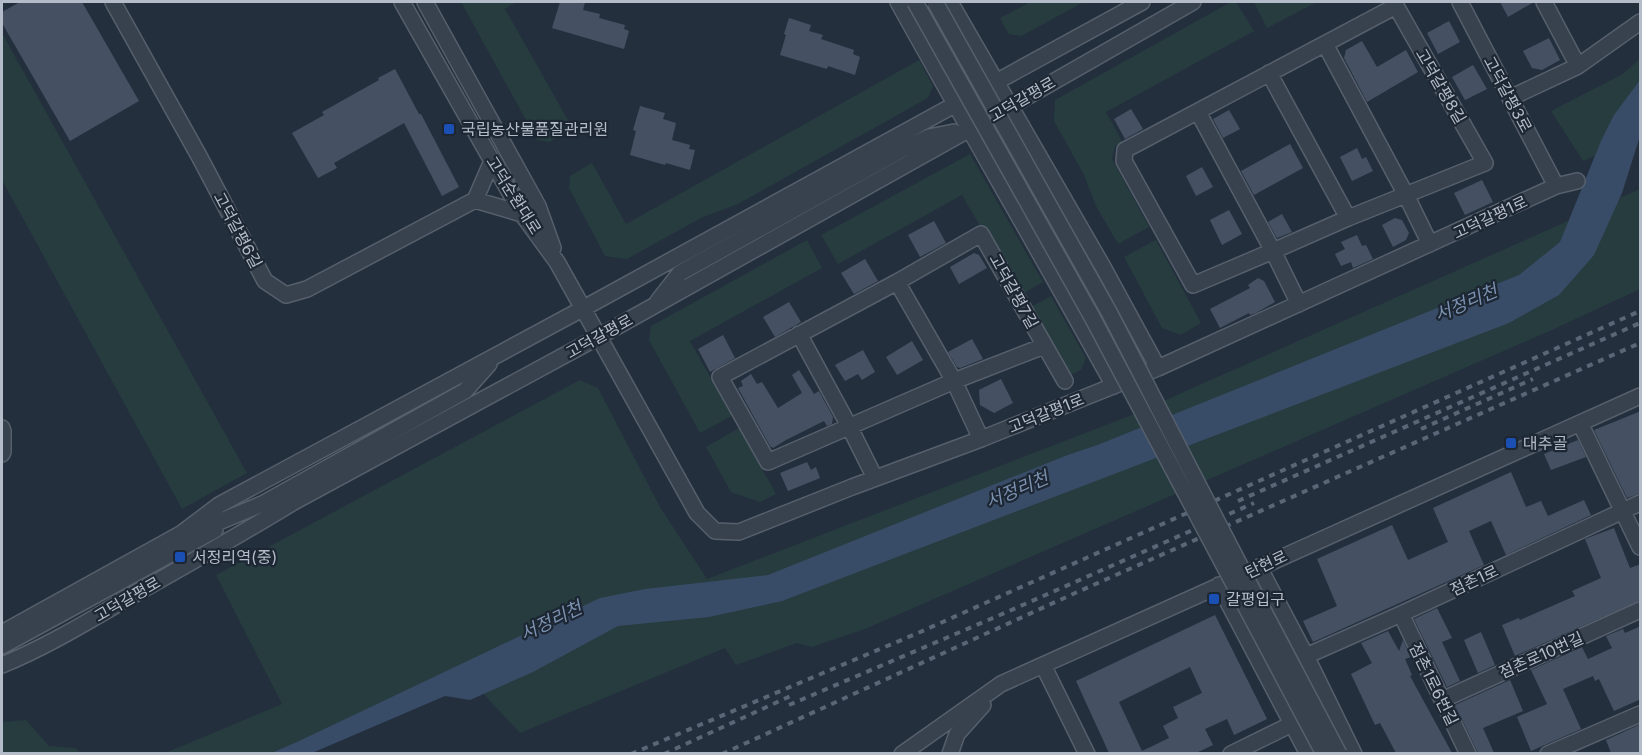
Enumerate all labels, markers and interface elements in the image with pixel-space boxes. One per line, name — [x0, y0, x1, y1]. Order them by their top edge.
street label: 고덕갈평8길 — [1411, 45, 1471, 127]
street label: 고덕갈평3로 — [1480, 52, 1537, 136]
street label: 고덕갈평로 — [985, 72, 1059, 126]
place label: 국립농산물품질관리원 — [461, 119, 608, 139]
marker: 국립농산물품질관리원 — [442, 122, 456, 136]
street label: 고덕순환대로 — [482, 152, 546, 238]
street label: 고덕갈평6길 — [210, 188, 266, 272]
street label: 고덕갈평1로 — [1449, 191, 1531, 243]
street label: 고덕갈평7길 — [985, 250, 1043, 332]
water label: 서정리천 — [1431, 279, 1503, 325]
street label: 고덕갈평로 — [562, 309, 636, 363]
street label: 고덕갈평1로 — [1005, 389, 1087, 437]
place label: 대추골 — [1523, 433, 1567, 453]
marker: 대추골 — [1504, 436, 1518, 450]
water label: 서정리천 — [982, 466, 1054, 512]
street label: 탄현로 — [1242, 545, 1290, 582]
place label: 서정리역(중) — [192, 547, 277, 567]
marker: 서정리역(중) — [173, 550, 187, 564]
street label: 점촌1로 — [1447, 560, 1501, 600]
street label: 고덕갈평로 — [90, 572, 164, 626]
place label: 갈평입구 — [1226, 589, 1285, 609]
marker: 갈평입구 — [1207, 592, 1221, 606]
water label: 서정리천 — [516, 596, 587, 645]
street label: 점촌로10번길 — [1496, 628, 1586, 682]
street label: 점촌1로6번길 — [1405, 639, 1463, 729]

